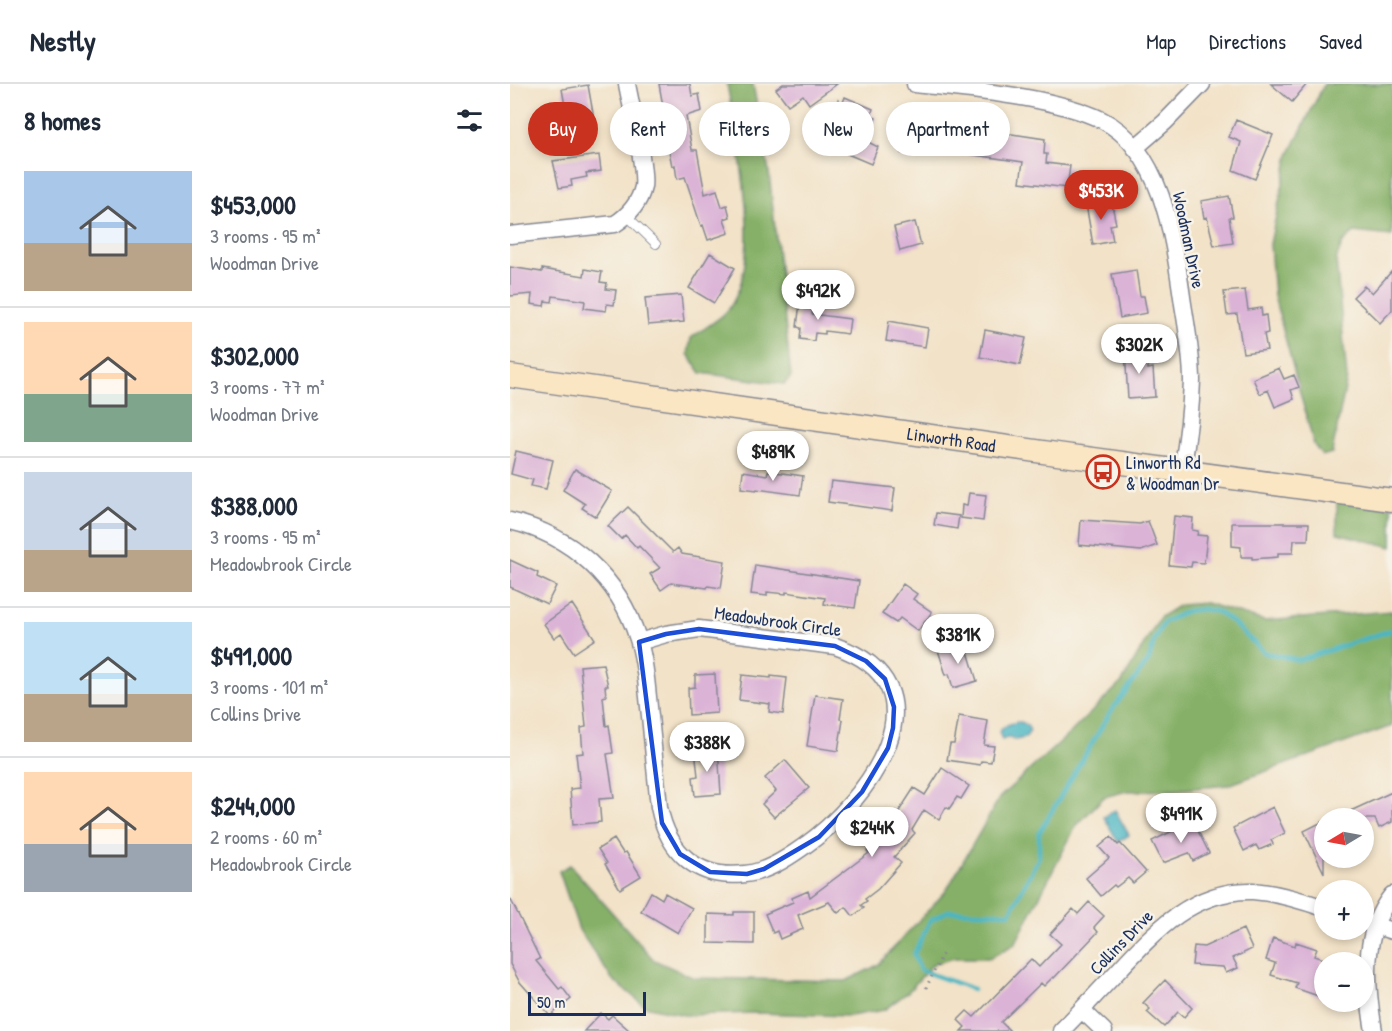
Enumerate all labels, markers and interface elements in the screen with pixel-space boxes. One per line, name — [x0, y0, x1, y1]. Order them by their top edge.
text: Nestly — [30, 22, 96, 60]
text: Map — [1146, 27, 1176, 56]
text: Directions — [1209, 27, 1286, 56]
text: Saved — [1319, 27, 1362, 56]
chip: Buy — [528, 102, 598, 156]
chip: Rent — [610, 102, 687, 156]
chip: Filters — [699, 102, 790, 156]
chip: New — [802, 102, 874, 156]
chip: Apartment — [886, 102, 1010, 156]
text: 8 homes — [24, 103, 101, 138]
icon: filters — [453, 104, 486, 137]
pin: $453K — [1059, 170, 1143, 221]
text: $453K — [1078, 176, 1124, 203]
text: $453,000 — [210, 187, 296, 222]
street label: Woodman Drive — [1167, 189, 1211, 291]
icon: home — [72, 195, 144, 267]
text: 3 rooms · 95 m² — [210, 222, 320, 249]
text: Woodman Drive — [210, 249, 319, 276]
pin: $492K — [776, 270, 860, 321]
text: $492K — [796, 276, 840, 303]
pin: $302K — [1097, 324, 1181, 375]
text: $302K — [1115, 330, 1163, 357]
text: $302,000 — [210, 338, 299, 373]
icon: home — [72, 346, 144, 418]
text: 3 rooms · 77 m² — [210, 373, 324, 400]
text: Woodman Drive — [210, 400, 319, 427]
street label: Linworth Road — [906, 420, 997, 458]
pin: $489K — [731, 431, 815, 482]
text: $489K — [751, 437, 795, 464]
place label: Linworth Rd & Woodman Dr — [1126, 450, 1219, 496]
bus stop icon: Linworth Rd & Woodman Dr — [1085, 454, 1121, 490]
text: $388,000 — [210, 488, 298, 523]
icon: home — [72, 496, 144, 568]
text: 3 rooms · 95 m² — [210, 523, 320, 550]
text: Meadowbrook Circle — [210, 550, 352, 577]
street label: Meadowbrook Circle — [713, 600, 843, 642]
pin: $381K — [916, 614, 1000, 665]
text: $381K — [935, 620, 981, 647]
text: $491,000 — [210, 638, 292, 673]
icon: home — [72, 646, 144, 718]
text: 3 rooms · 101 m² — [210, 673, 328, 700]
text: Collins Drive — [210, 700, 301, 727]
pin: $388K — [665, 722, 749, 773]
text: $388K — [684, 728, 730, 755]
text: $244,000 — [210, 788, 295, 823]
pin: $491K — [1139, 793, 1223, 844]
icon: home — [72, 796, 144, 868]
text: $491K — [1160, 799, 1202, 826]
pin: $244K — [830, 807, 914, 858]
north arrow — [1314, 808, 1374, 868]
map controls — [1314, 808, 1374, 1012]
text: $244K — [850, 813, 894, 840]
text: 2 rooms · 60 m² — [210, 823, 322, 850]
text: Meadowbrook Circle — [210, 850, 352, 877]
button: + — [1314, 880, 1374, 940]
street label: Collins Drive — [1084, 904, 1158, 980]
button: − — [1314, 952, 1374, 1012]
scale bar — [528, 989, 646, 1016]
text: 50 m — [537, 991, 566, 1013]

